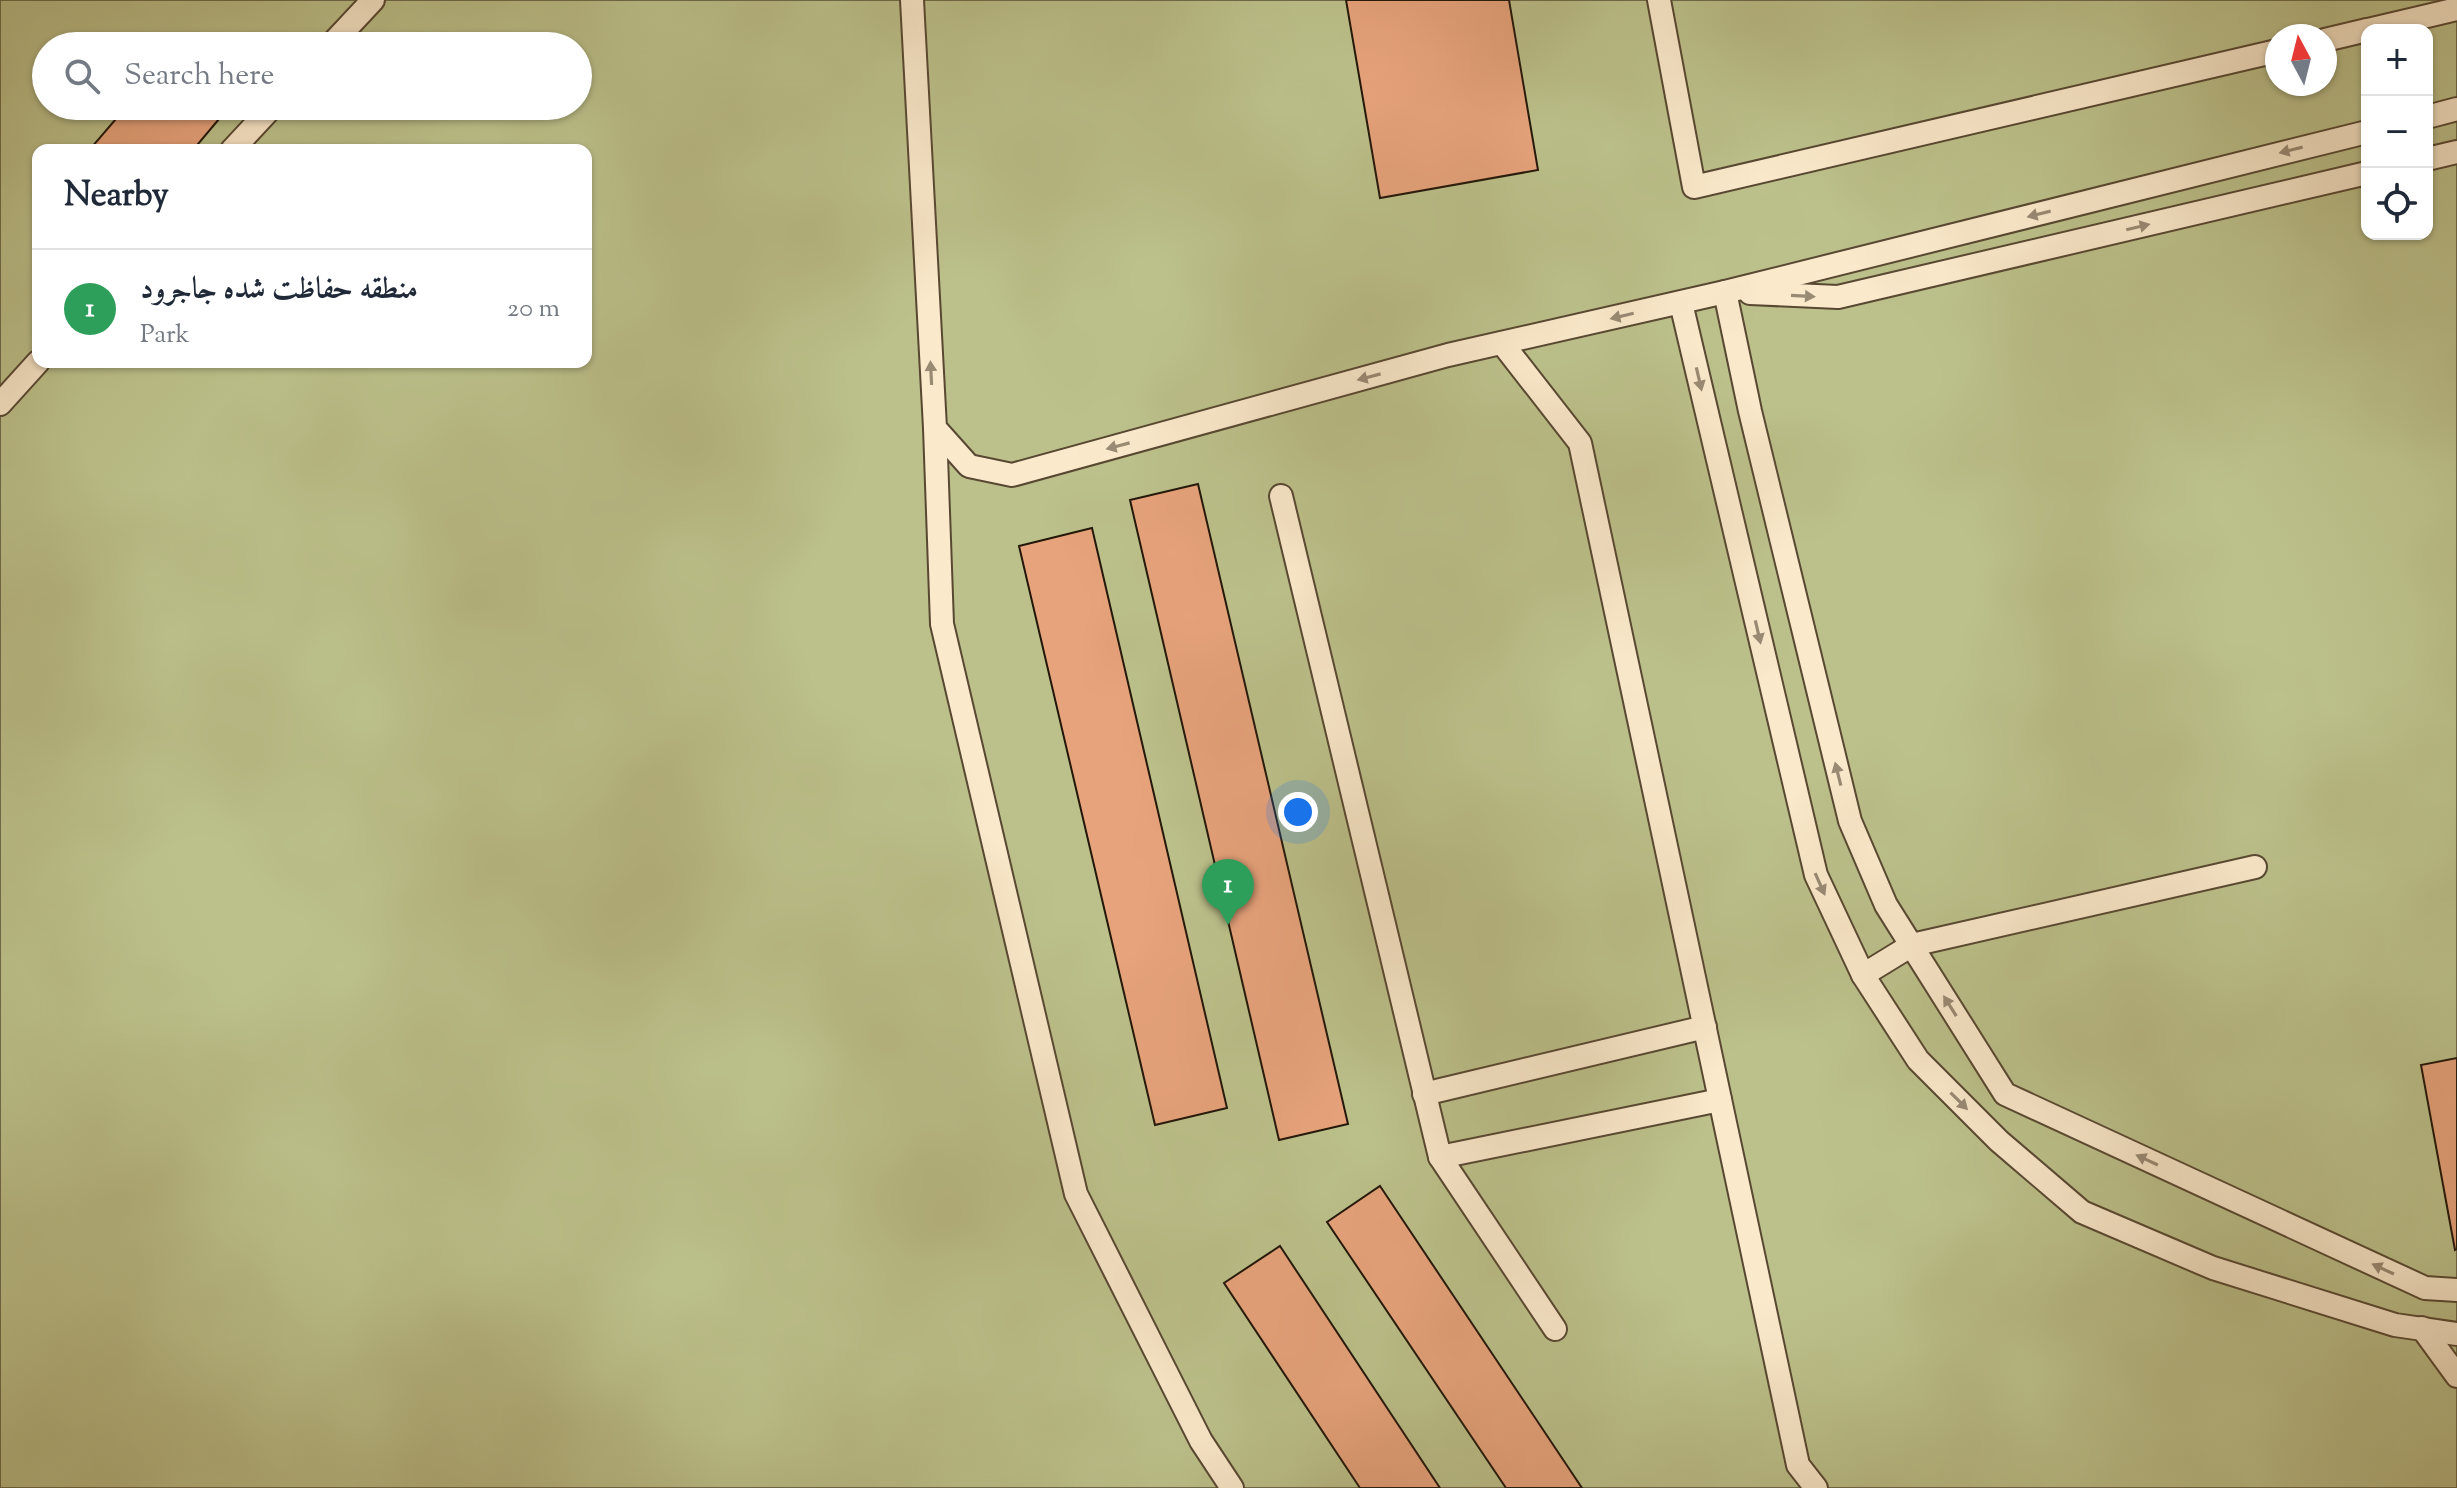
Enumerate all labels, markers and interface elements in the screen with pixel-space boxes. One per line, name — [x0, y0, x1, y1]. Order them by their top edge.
north arrow — [2265, 24, 2337, 96]
map controls — [2361, 24, 2433, 240]
button: + — [2361, 24, 2433, 96]
search box — [32, 32, 592, 120]
icon: search — [60, 54, 104, 98]
text: Search here — [124, 55, 274, 98]
button: − — [2361, 96, 2433, 168]
one-way arrow — [2279, 145, 2304, 157]
button: locate — [2361, 168, 2433, 240]
text: Nearby — [64, 172, 169, 221]
one-way arrow — [2027, 208, 2052, 220]
one-way arrow — [2126, 220, 2151, 233]
text: منطقه حفاظت شده جاجرود — [140, 269, 418, 312]
one-way arrow — [1791, 289, 1816, 302]
text: 1 — [86, 291, 94, 328]
text: 20 m — [507, 291, 560, 328]
one-way arrow — [1609, 310, 1634, 323]
text: Park — [140, 317, 190, 354]
one-way arrow — [924, 360, 937, 385]
one-way arrow — [1693, 366, 1706, 391]
one-way arrow — [1356, 371, 1381, 383]
one-way arrow — [1106, 440, 1131, 452]
one-way arrow — [1753, 619, 1765, 644]
one-way arrow — [1831, 761, 1844, 786]
your location — [1278, 792, 1318, 832]
pin: 1 — [1202, 859, 1254, 925]
one-way arrow — [1814, 872, 1827, 896]
one-way arrow — [1944, 995, 1958, 1017]
one-way arrow — [1949, 1091, 1968, 1110]
one-way arrow — [2136, 1153, 2159, 1166]
one-way arrow — [2372, 1262, 2395, 1276]

